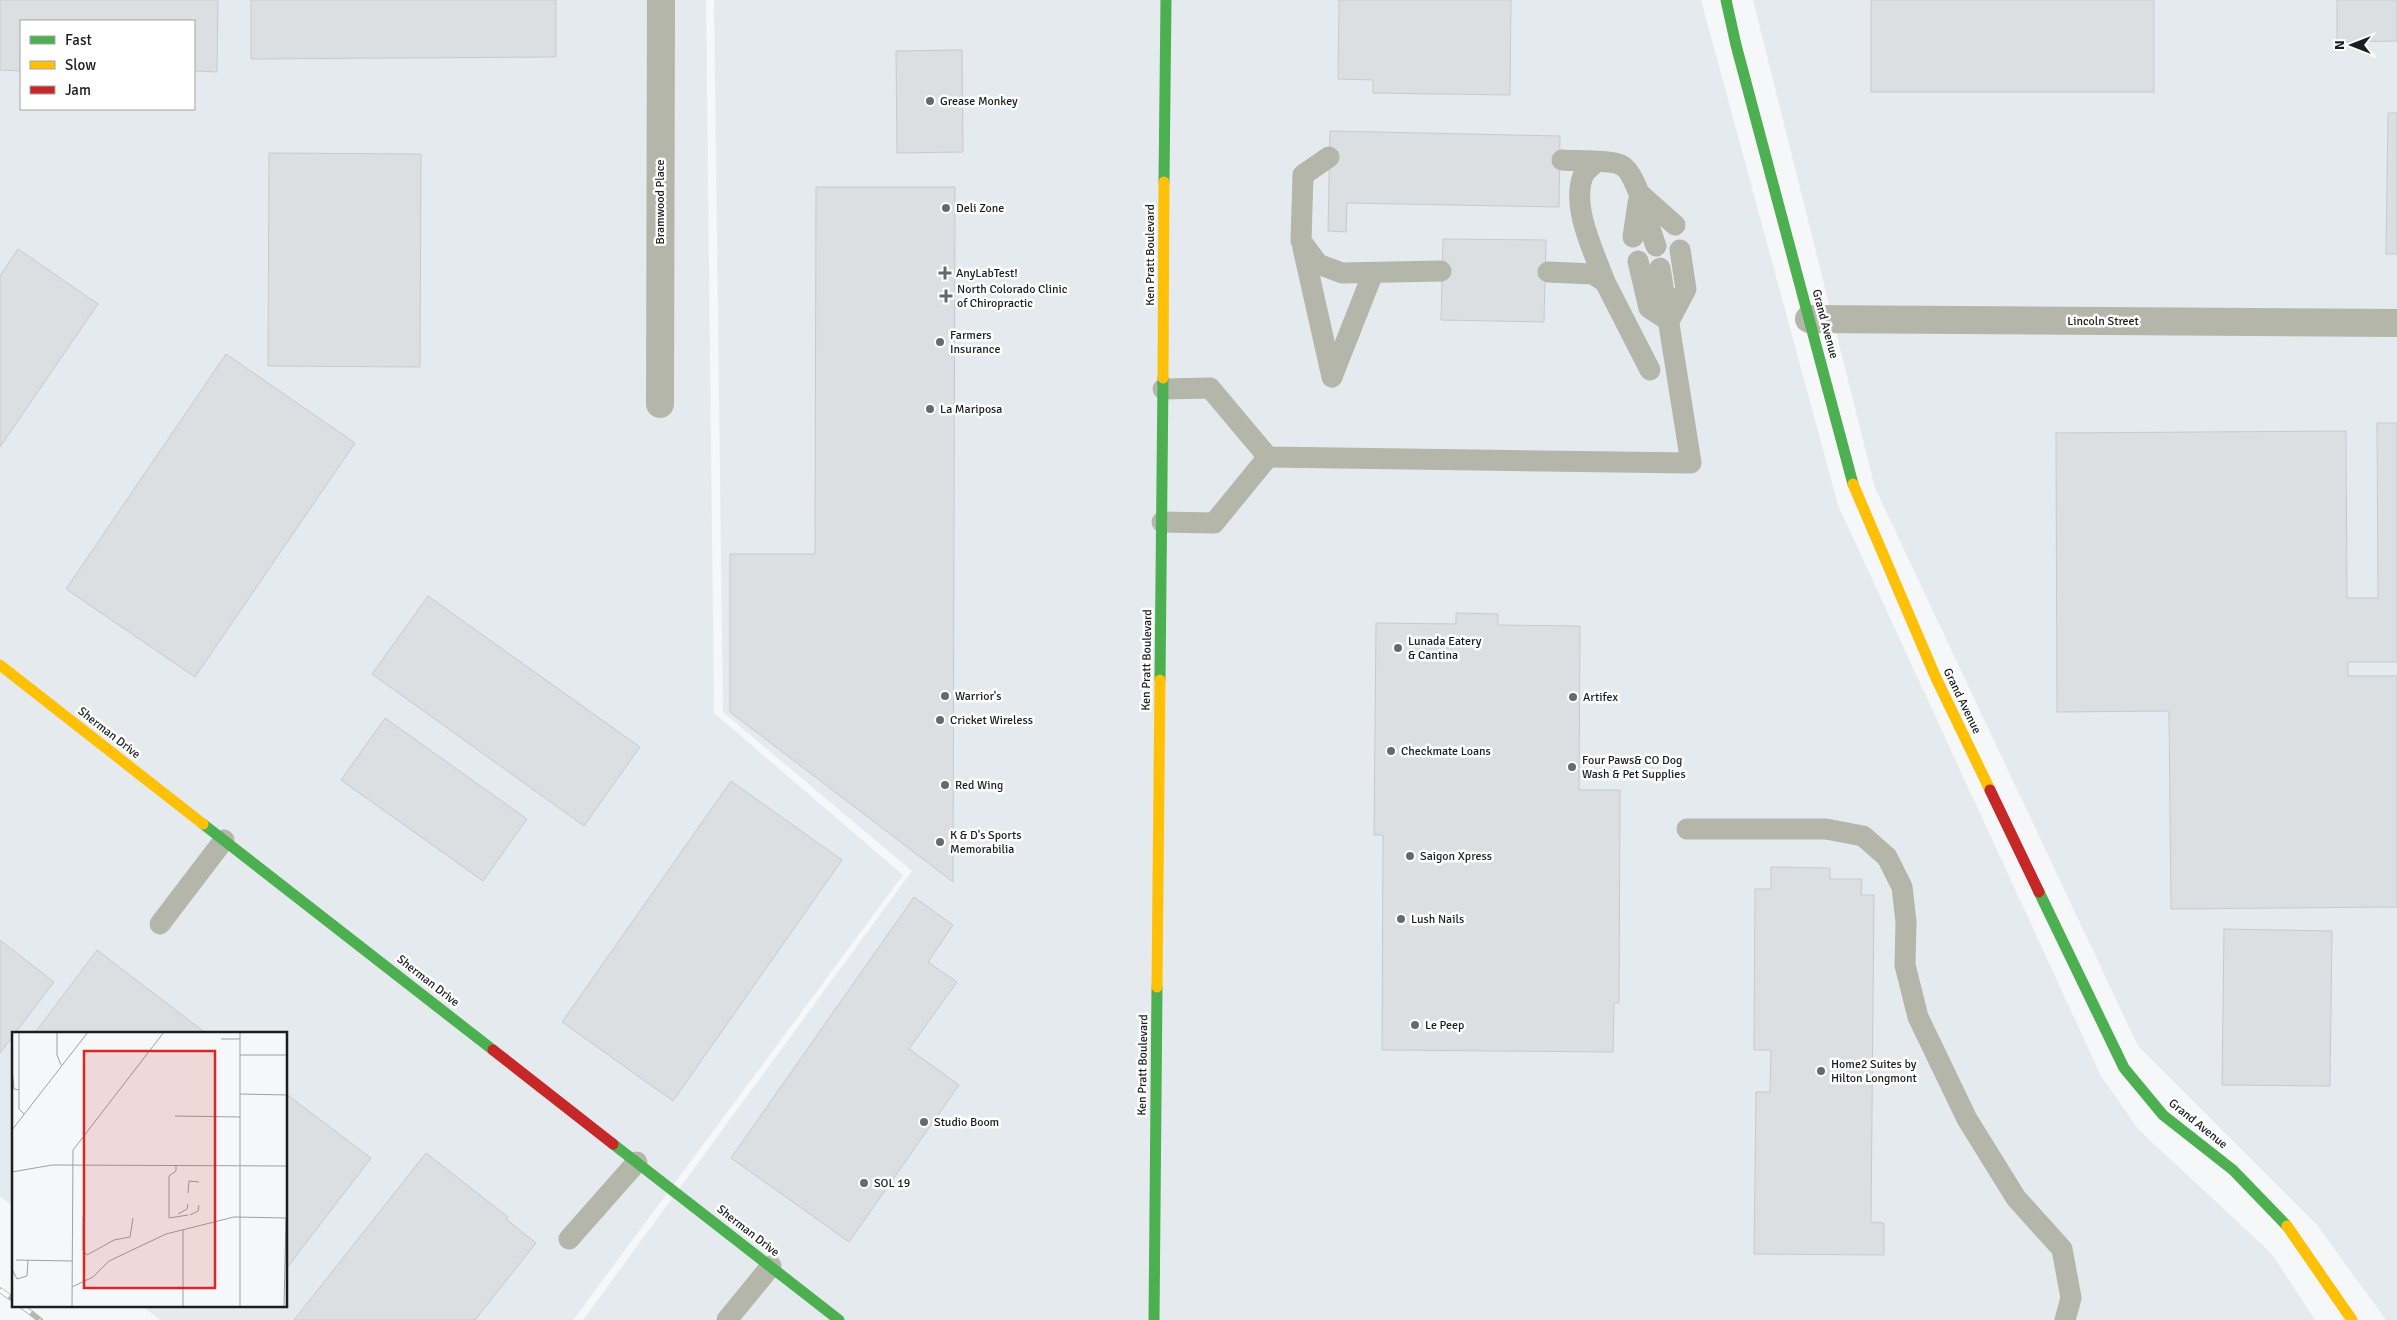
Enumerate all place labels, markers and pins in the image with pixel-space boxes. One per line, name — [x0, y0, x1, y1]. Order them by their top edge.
place label: Grease Monkey — [940, 94, 1018, 109]
marker: Grease Monkey — [924, 95, 936, 107]
place label: Deli Zone — [956, 201, 1004, 216]
marker: Deli Zone — [940, 202, 952, 214]
marker: AnyLabTest! — [938, 266, 952, 280]
place label: AnyLabTest! — [956, 266, 1018, 281]
place label: North Colorado Clinic of Chiropractic — [957, 282, 1068, 311]
marker: North Colorado Clinic of Chiropractic — [939, 289, 953, 303]
place label: Farmers Insurance — [950, 328, 1000, 357]
marker: Farmers Insurance — [934, 336, 946, 348]
place label: La Mariposa — [940, 402, 1002, 417]
marker: La Mariposa — [924, 403, 936, 415]
place label: Lunada Eatery & Cantina — [1408, 634, 1482, 663]
marker: Lunada Eatery & Cantina — [1392, 642, 1404, 654]
place label: Warrior's — [955, 689, 1002, 704]
marker: Warrior's — [939, 690, 951, 702]
place label: Artifex — [1583, 690, 1618, 705]
marker: Artifex — [1567, 691, 1579, 703]
place label: Cricket Wireless — [950, 713, 1033, 728]
marker: Cricket Wireless — [934, 714, 946, 726]
place label: Checkmate Loans — [1401, 744, 1491, 759]
marker: Checkmate Loans — [1385, 745, 1397, 757]
place label: Four Paws& CO Dog Wash & Pet Supplies — [1582, 753, 1686, 782]
marker: Four Paws& CO Dog Wash & Pet Supplies — [1566, 761, 1578, 773]
place label: Red Wing — [955, 778, 1003, 793]
marker: Red Wing — [939, 779, 951, 791]
place label: K & D's Sports Memorabilia — [950, 828, 1021, 857]
marker: K & D's Sports Memorabilia — [934, 836, 946, 848]
place label: Saigon Xpress — [1420, 849, 1492, 864]
marker: Saigon Xpress — [1404, 850, 1416, 862]
place label: Lush Nails — [1411, 912, 1464, 927]
marker: Lush Nails — [1395, 913, 1407, 925]
place label: Le Peep — [1425, 1018, 1464, 1033]
marker: Le Peep — [1409, 1019, 1421, 1031]
place label: Home2 Suites by Hilton Longmont — [1831, 1057, 1917, 1086]
marker: Home2 Suites by Hilton Longmont — [1815, 1065, 1827, 1077]
place label: Studio Boom — [934, 1115, 999, 1130]
marker: Studio Boom — [918, 1116, 930, 1128]
place label: SOL 19 — [874, 1176, 910, 1191]
marker: SOL 19 — [858, 1177, 870, 1189]

